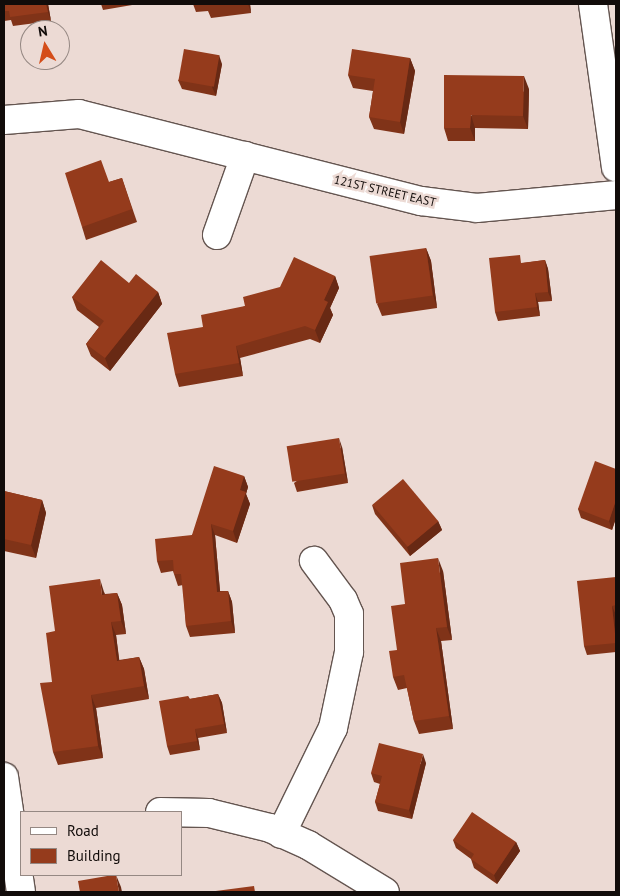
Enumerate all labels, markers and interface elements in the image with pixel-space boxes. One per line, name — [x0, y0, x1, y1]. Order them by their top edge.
north arrow — [20, 20, 70, 70]
text: N — [37, 22, 49, 41]
street label: 121ST STREET EAST — [332, 172, 438, 210]
legend — [20, 811, 182, 876]
text: Road — [67, 821, 99, 840]
text: Building — [67, 846, 121, 865]

